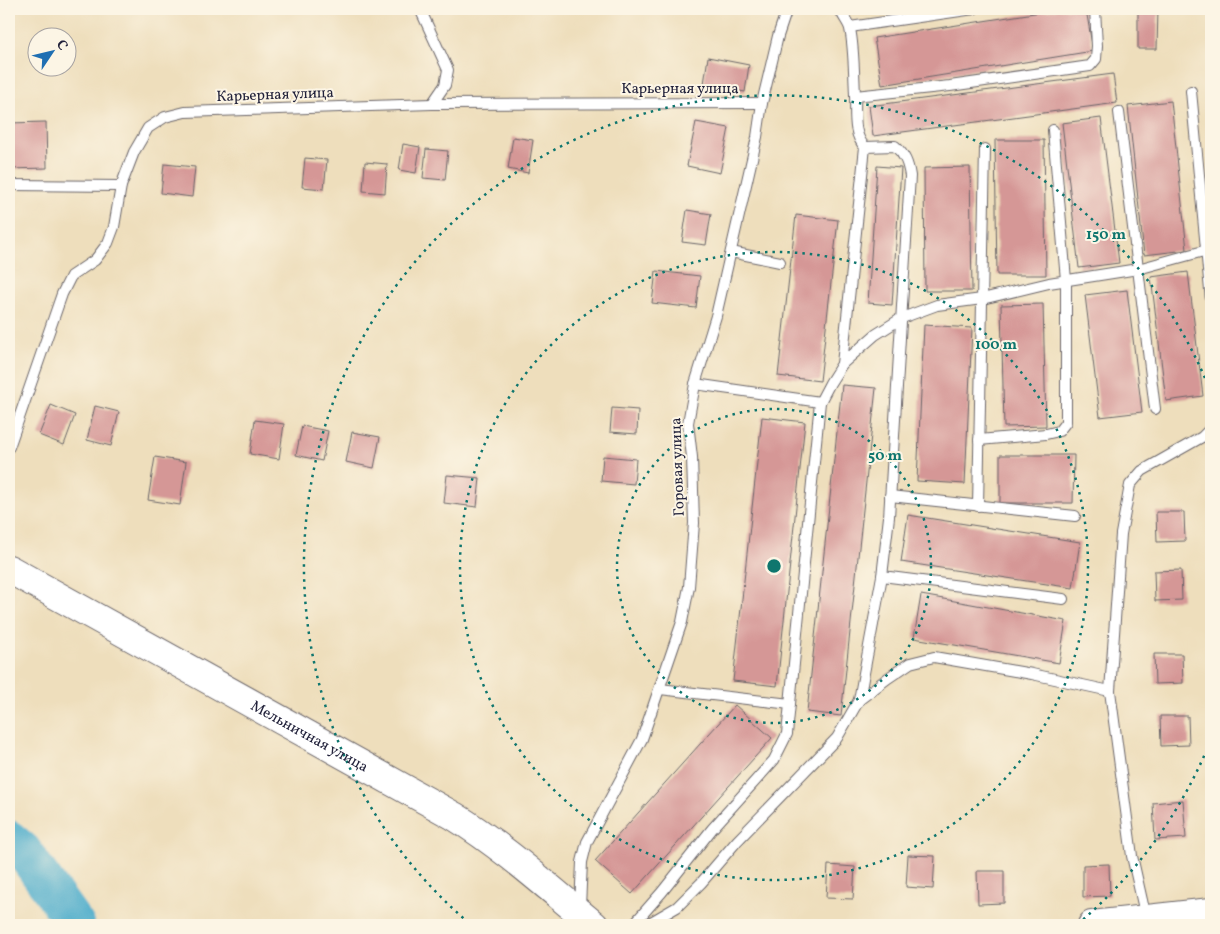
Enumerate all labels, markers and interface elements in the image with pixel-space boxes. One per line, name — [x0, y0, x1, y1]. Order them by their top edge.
north arrow — [28, 28, 78, 78]
text: С — [51, 36, 72, 55]
street label: Карьерная улица — [621, 79, 739, 100]
street label: Карьерная улица — [216, 83, 334, 108]
text: 150 m — [1086, 225, 1126, 246]
text: 100 m — [975, 335, 1018, 356]
street label: Горовая улица — [666, 417, 691, 517]
text: 50 m — [868, 446, 902, 467]
centre of rings — [765, 557, 783, 575]
street label: Мельничная улица — [246, 696, 372, 778]

